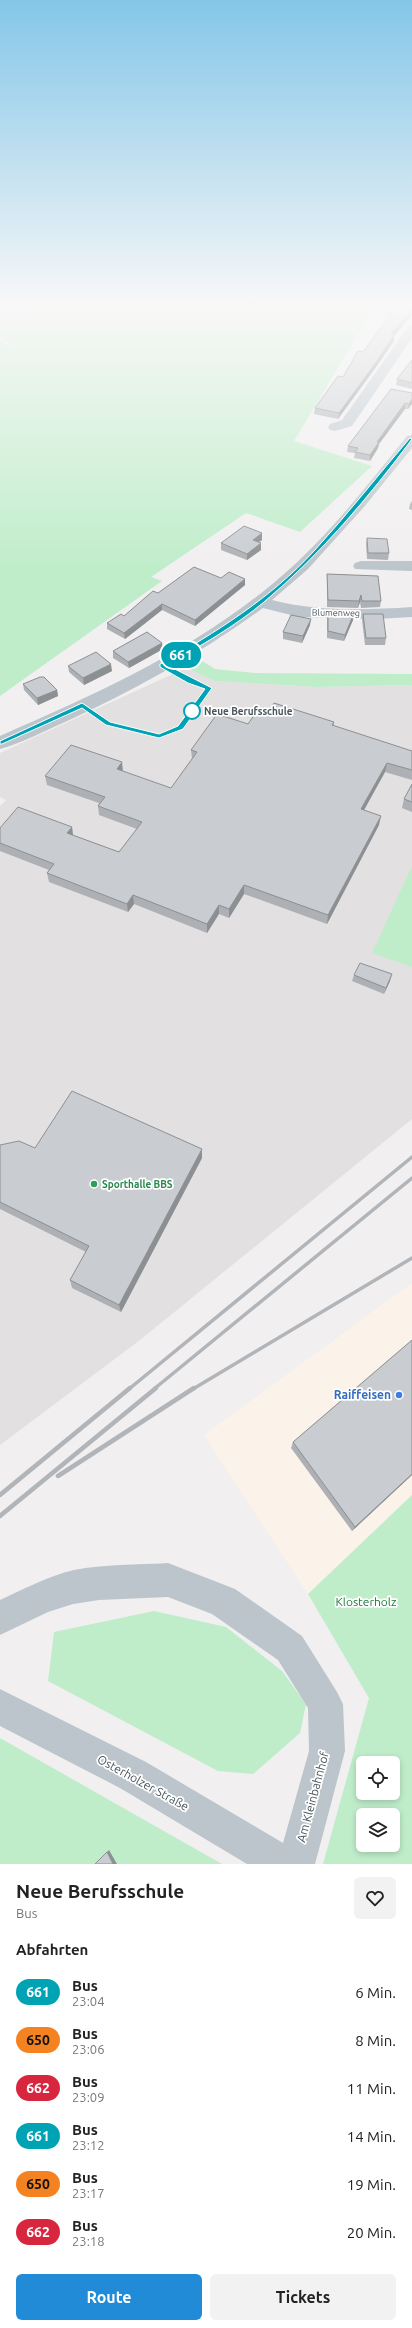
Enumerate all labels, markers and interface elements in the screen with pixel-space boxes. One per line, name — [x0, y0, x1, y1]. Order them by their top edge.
street label: Blumenweg — [312, 608, 360, 618]
line badge: 661 — [158, 642, 204, 668]
text: 661 — [169, 647, 193, 663]
marker: Neue Berufsschule — [183, 702, 201, 720]
place label: Neue Berufsschule — [204, 706, 293, 717]
marker: Sporthalle BBS — [89, 1179, 99, 1189]
place label: Sporthalle BBS — [102, 1179, 173, 1190]
place label: Raiffeisen — [334, 1388, 391, 1401]
marker: Raiffeisen — [394, 1390, 404, 1400]
park label: Klosterholz — [335, 1595, 397, 1608]
street label: Am Kleinbahnhof — [294, 1750, 331, 1844]
street label: Osterholzer Straße — [95, 1752, 191, 1813]
map controls — [356, 1756, 400, 1852]
button: locate — [356, 1756, 400, 1800]
button: layers — [356, 1808, 400, 1852]
button: heart — [354, 1877, 396, 1919]
text: Neue Berufsschule — [16, 1880, 184, 1902]
text: Bus — [16, 1906, 37, 1920]
text: Abfahrten — [16, 1941, 88, 1958]
text: Bus — [72, 1977, 98, 1994]
text: 661 — [26, 1984, 50, 2000]
text: 6 Min. — [355, 1984, 396, 2001]
text: 23:04 — [72, 1994, 105, 2008]
text: Bus — [72, 2025, 98, 2042]
text: 650 — [26, 2032, 50, 2048]
text: 8 Min. — [355, 2032, 396, 2049]
text: 23:06 — [72, 2042, 105, 2056]
text: Bus — [72, 2073, 98, 2090]
text: 662 — [26, 2080, 50, 2096]
text: 11 Min. — [347, 2080, 396, 2097]
text: 23:09 — [72, 2090, 105, 2104]
text: Bus — [72, 2121, 98, 2138]
text: 661 — [26, 2128, 50, 2144]
text: 14 Min. — [347, 2128, 396, 2145]
text: 23:12 — [72, 2138, 105, 2152]
text: Bus — [72, 2169, 98, 2186]
text: 650 — [26, 2176, 50, 2192]
text: 19 Min. — [347, 2176, 396, 2193]
text: 23:17 — [72, 2186, 105, 2200]
text: Bus — [72, 2217, 98, 2234]
text: 662 — [26, 2224, 50, 2240]
text: 20 Min. — [347, 2224, 396, 2241]
text: 23:18 — [72, 2234, 105, 2248]
button: Route — [16, 2274, 202, 2320]
button: Tickets — [210, 2274, 396, 2320]

